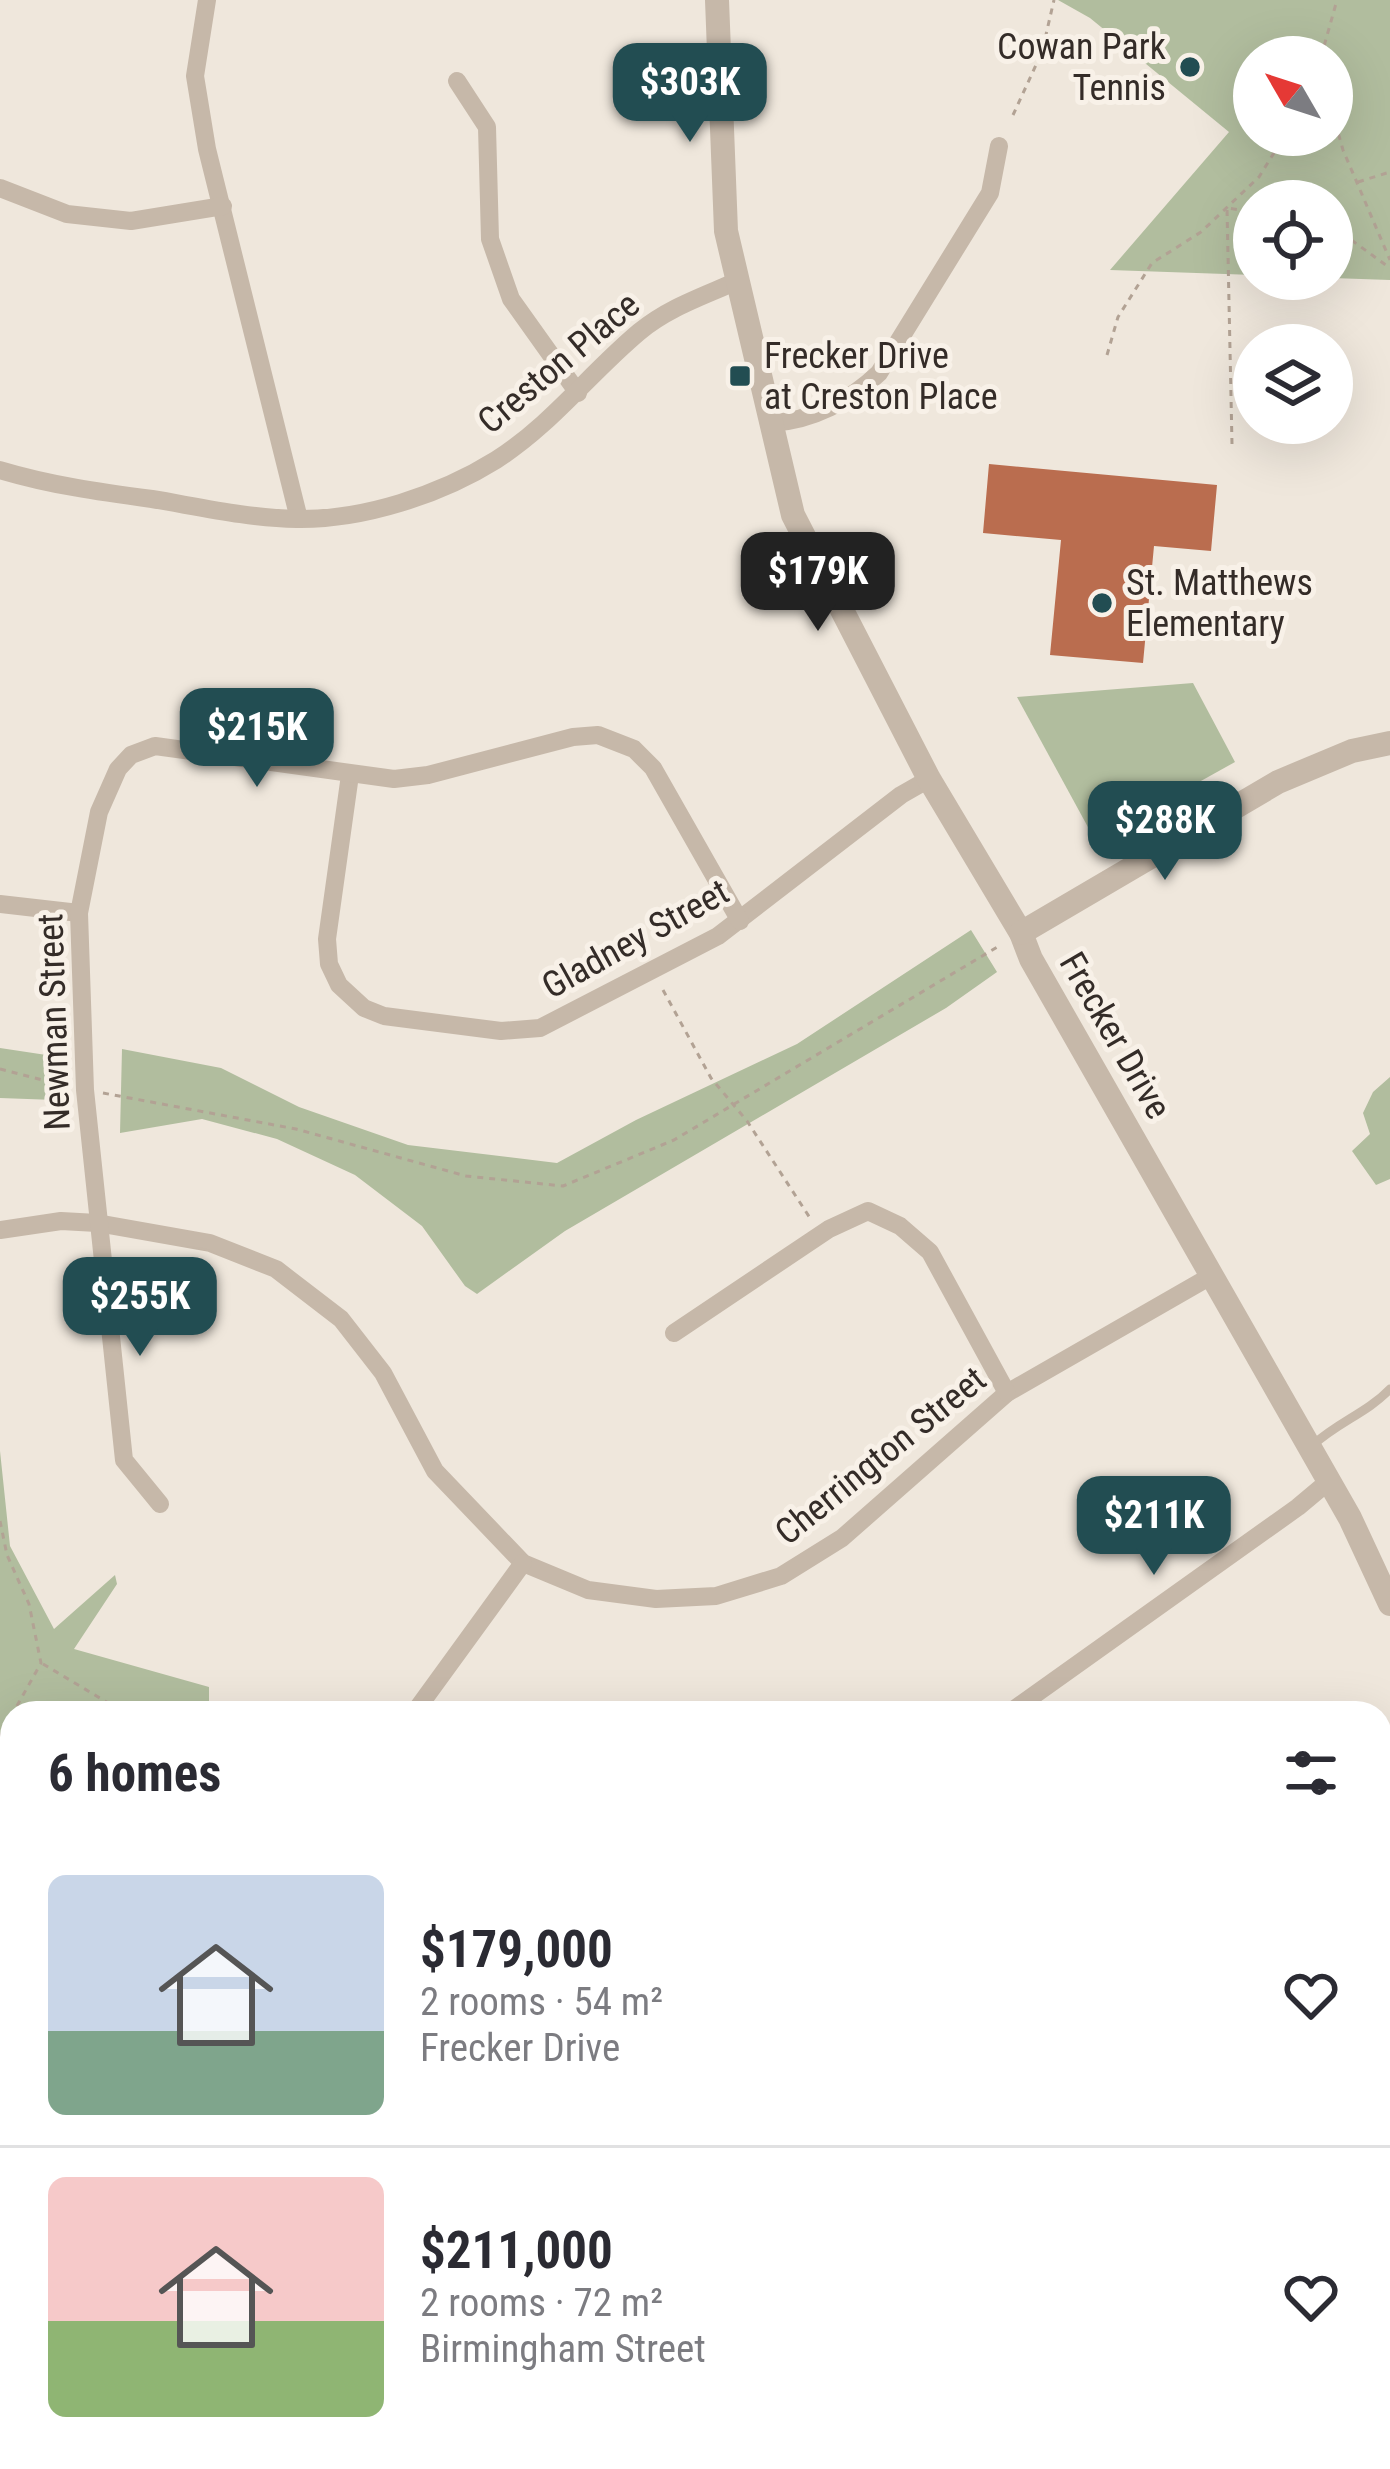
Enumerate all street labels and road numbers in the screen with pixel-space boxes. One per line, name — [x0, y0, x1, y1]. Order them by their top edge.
street label: Creston Place — [470, 283, 648, 442]
street label: Gladney Street — [535, 870, 736, 1007]
street label: Newman Street — [29, 913, 79, 1131]
street label: Frecker Drive — [1051, 945, 1180, 1126]
street label: Cherrington Street — [767, 1358, 994, 1553]

